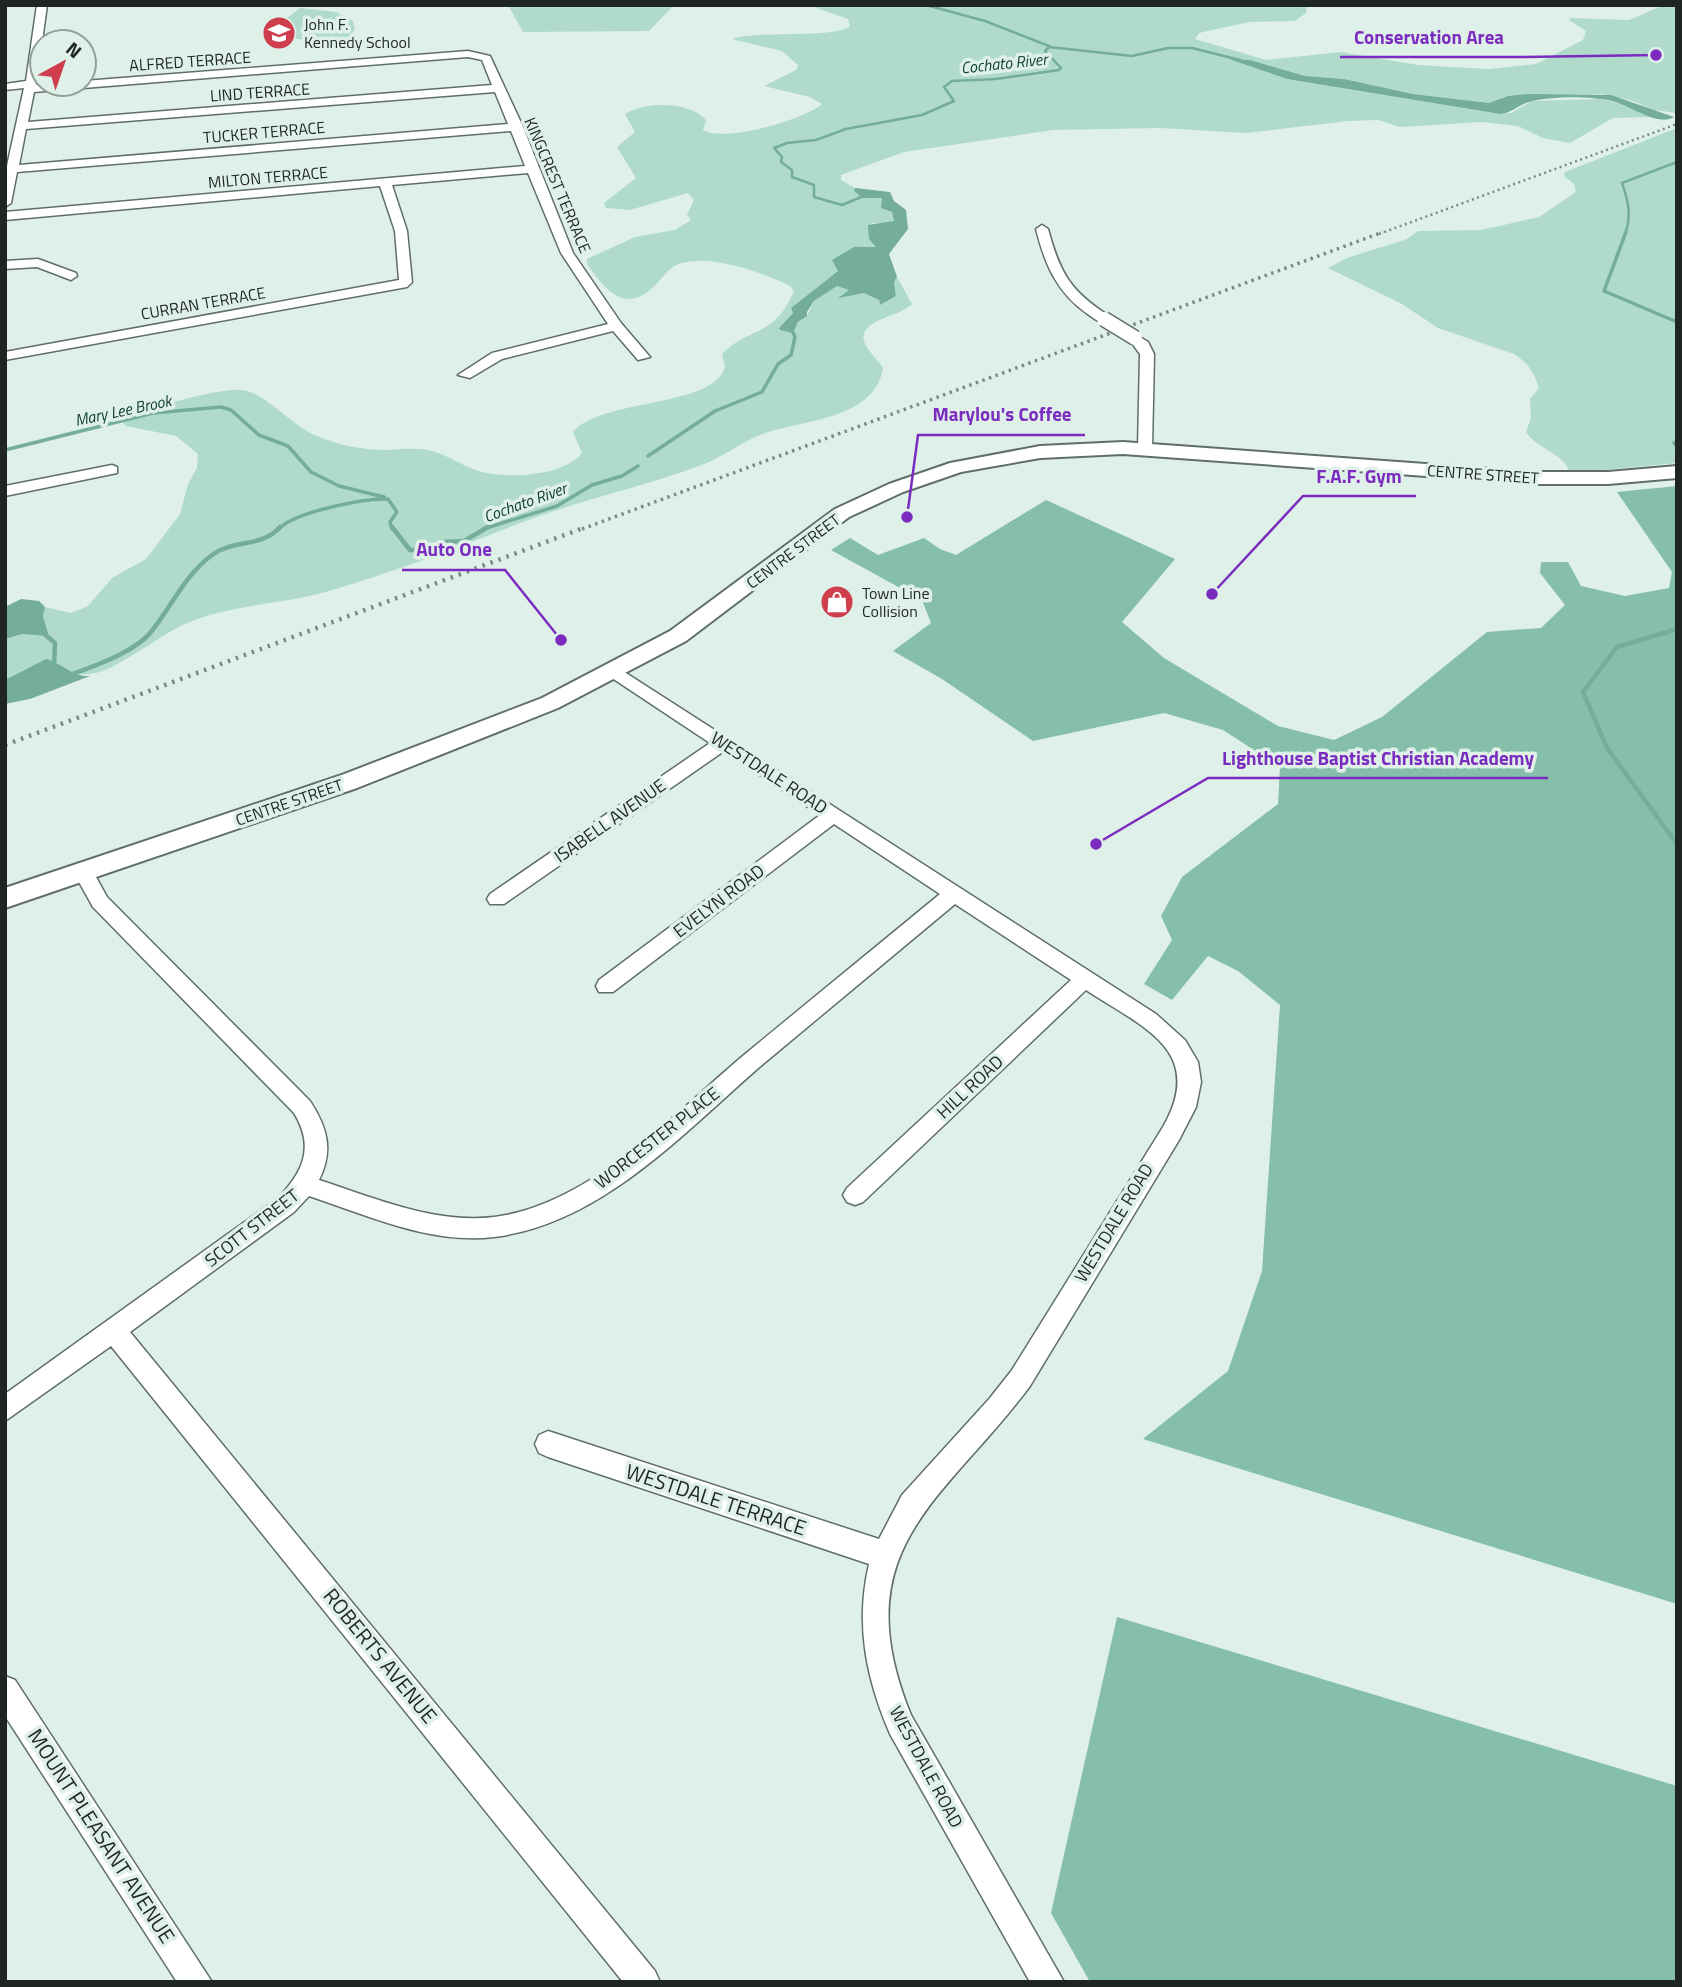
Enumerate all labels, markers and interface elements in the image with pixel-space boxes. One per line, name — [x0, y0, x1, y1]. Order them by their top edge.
place label: John F. Kennedy School — [304, 12, 411, 54]
school or university icon: John F. Kennedy School — [260, 14, 298, 52]
callout: Conservation Area — [1340, 17, 1518, 57]
text: Conservation Area — [1354, 22, 1504, 51]
north arrow — [28, 28, 98, 98]
text: N — [60, 34, 89, 65]
street label: ALFRED TERRACE — [128, 45, 252, 77]
water label: Cochato River — [960, 46, 1050, 79]
street label: LIND TERRACE — [209, 77, 311, 107]
street label: KINGCREST TERRACE — [519, 113, 598, 257]
street label: TUCKER TERRACE — [202, 115, 326, 149]
street label: MILTON TERRACE — [207, 160, 329, 194]
street label: CURRAN TERRACE — [139, 280, 267, 326]
water label: Mary Lee Brook — [72, 388, 175, 432]
callout: Marylou's Coffee — [918, 395, 1085, 435]
text: Marylou's Coffee — [932, 399, 1072, 428]
callout: F.A.F. Gym — [1303, 456, 1416, 496]
street label: CENTRE STREET — [1426, 458, 1540, 490]
text: F.A.F. Gym — [1316, 461, 1402, 490]
water label: Cochato River — [480, 475, 572, 528]
street label: CENTRE STREET — [741, 507, 845, 594]
callout: Auto One — [402, 530, 505, 570]
text: Auto One — [416, 534, 492, 563]
place label: Town Line Collision — [862, 581, 929, 623]
shop icon: Town Line Collision — [818, 583, 856, 621]
street label: WESTDALE ROAD — [705, 725, 833, 821]
callout: Lighthouse Baptist Christian Academy — [1208, 738, 1548, 778]
text: Lighthouse Baptist Christian Academy — [1222, 743, 1534, 772]
street label: CENTRE STREET — [232, 772, 346, 832]
street label: ISABELL AVENUE — [548, 772, 671, 869]
street label: EVELYN ROAD — [667, 857, 770, 944]
street label: HILL ROAD — [930, 1049, 1009, 1125]
street label: WORCESTER PLACE — [588, 1080, 725, 1195]
street label: WESTDALE ROAD — [1067, 1158, 1160, 1287]
street label: SCOTT STREET — [199, 1182, 305, 1273]
street label: WESTDALE TERRACE — [622, 1455, 811, 1543]
street label: ROBERTS AVENUE — [316, 1581, 446, 1730]
street label: WESTDALE ROAD — [883, 1701, 970, 1833]
street label: MOUNT PLEASANT AVENUE — [20, 1722, 183, 1949]

